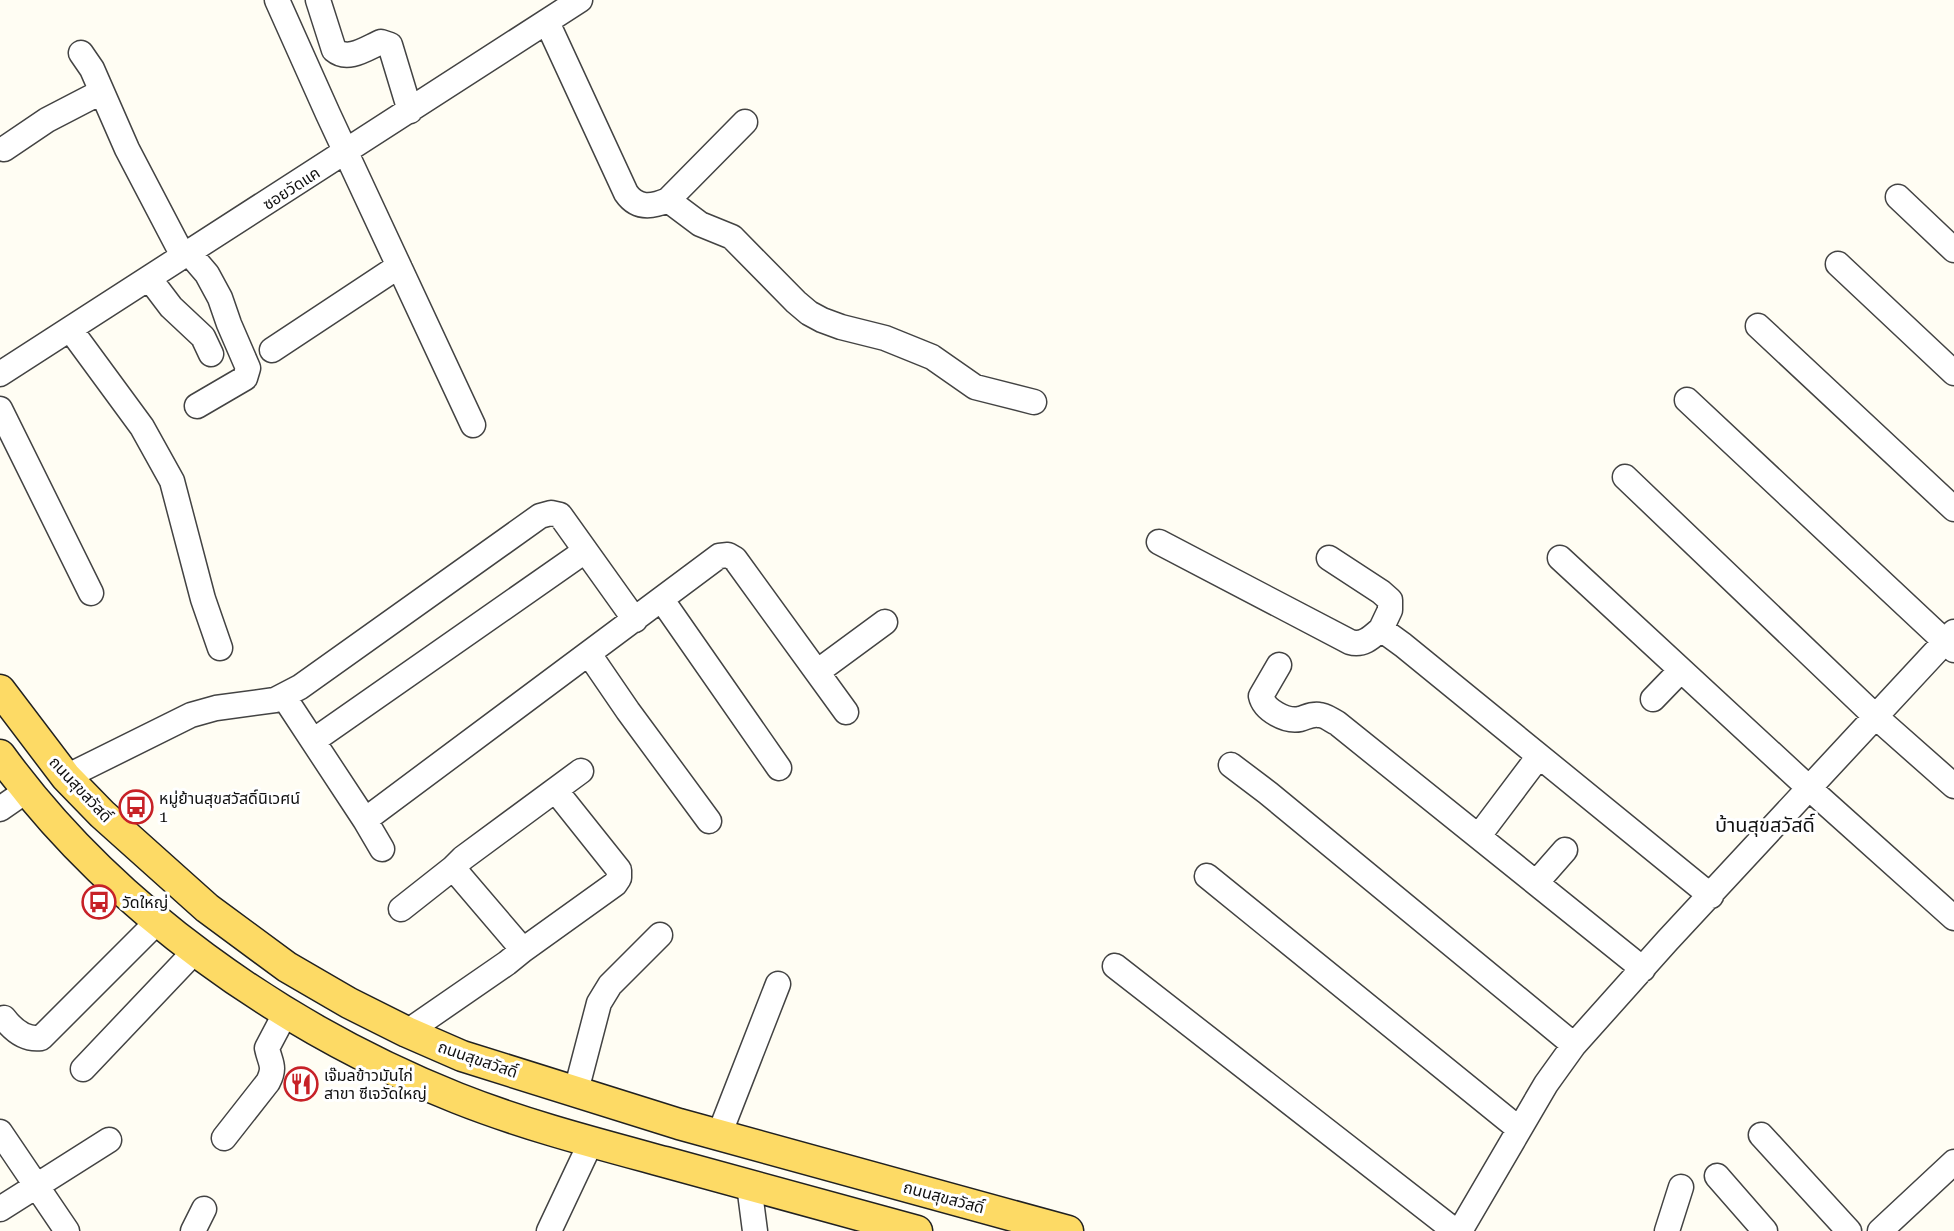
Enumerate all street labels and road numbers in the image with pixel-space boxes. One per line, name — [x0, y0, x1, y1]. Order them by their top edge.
street label: ซอยวัดแค — [259, 163, 323, 214]
street label: ถนนสุขสวัสดิ์ — [45, 752, 116, 826]
street label: ถนนสุขสวัสดิ์ — [435, 1037, 520, 1082]
street label: ถนนสุขสวัสดิ์ — [901, 1177, 987, 1217]

